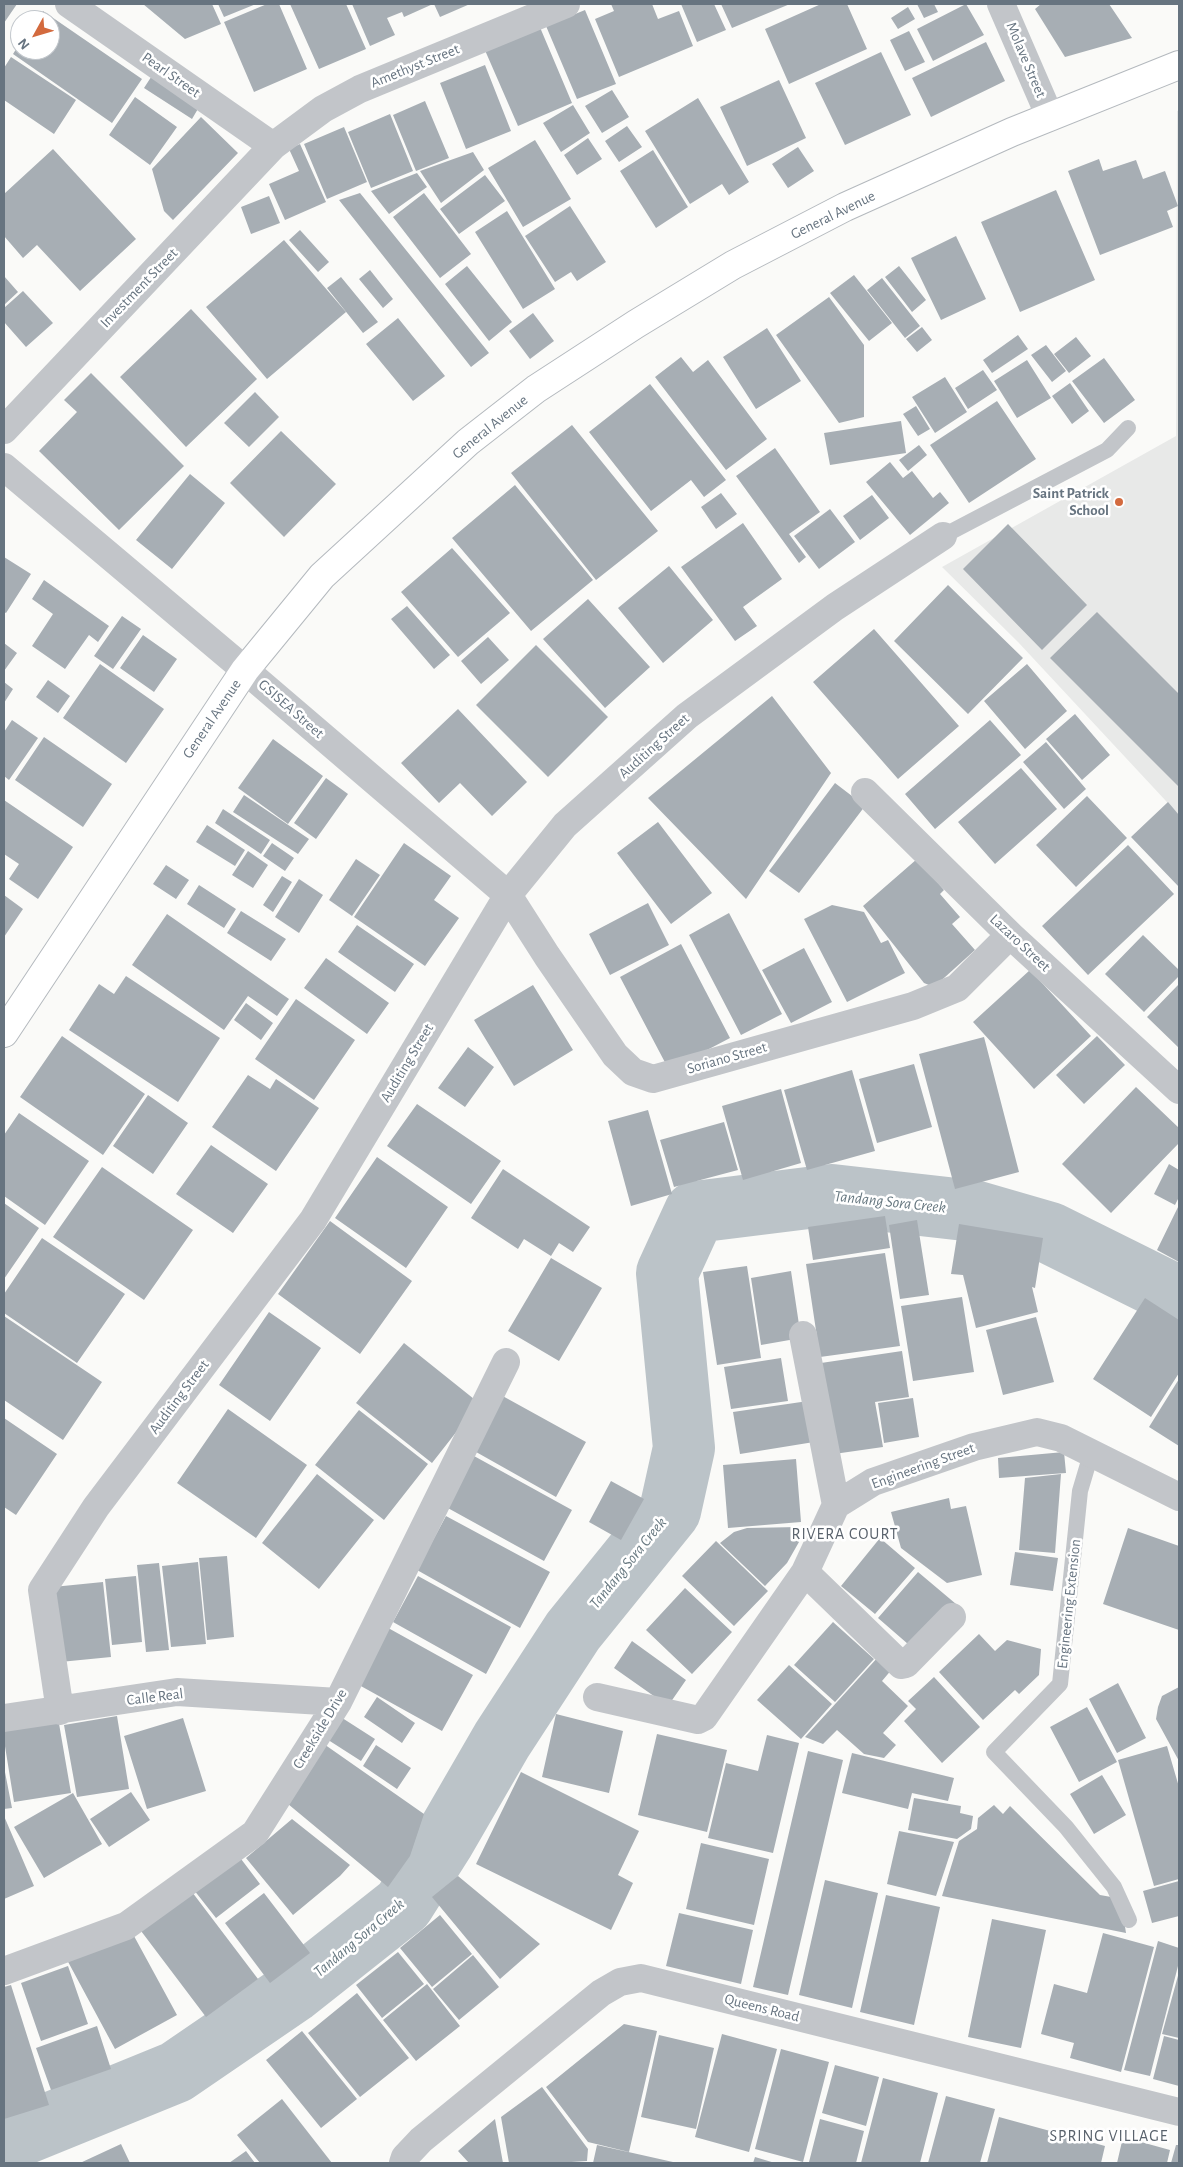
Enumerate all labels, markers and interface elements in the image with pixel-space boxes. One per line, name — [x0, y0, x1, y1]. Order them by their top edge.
north arrow — [10, 10, 60, 60]
street label: Molave Street — [1002, 20, 1050, 100]
text: N — [16, 36, 33, 52]
street label: Amethyst Street — [368, 40, 462, 92]
street label: Pearl Street — [138, 48, 204, 102]
street label: General Avenue — [788, 187, 878, 243]
street label: Investment Street — [96, 244, 182, 332]
street label: General Avenue — [449, 391, 531, 463]
place label: Saint Patrick School — [1033, 484, 1109, 519]
marker: Saint Patrick School — [1113, 496, 1125, 508]
street label: General Avenue — [179, 676, 245, 762]
street label: GSISEA Street — [255, 676, 327, 742]
street label: Auditing Street — [615, 710, 693, 782]
street label: Lazaro Street — [986, 910, 1054, 976]
street label: Auditing Street — [376, 1020, 438, 1106]
street label: Soriano Street — [685, 1038, 769, 1078]
water label: Tandang Sora Creek — [833, 1187, 947, 1217]
street label: Auditing Street — [145, 1356, 213, 1438]
street label: Engineering Street — [869, 1439, 977, 1493]
water label: Tandang Sora Creek — [585, 1513, 671, 1613]
district label: RIVERA COURT — [790, 1524, 900, 1544]
street label: Engineering Extension — [1053, 1538, 1085, 1670]
street label: Calle Real — [126, 1685, 184, 1709]
street label: Creekside Drive — [289, 1686, 351, 1772]
water label: Tandang Sora Creek — [310, 1895, 408, 1981]
street label: Queens Road — [723, 1990, 801, 2026]
district label: SPRING VILLAGE — [1048, 2126, 1170, 2146]

